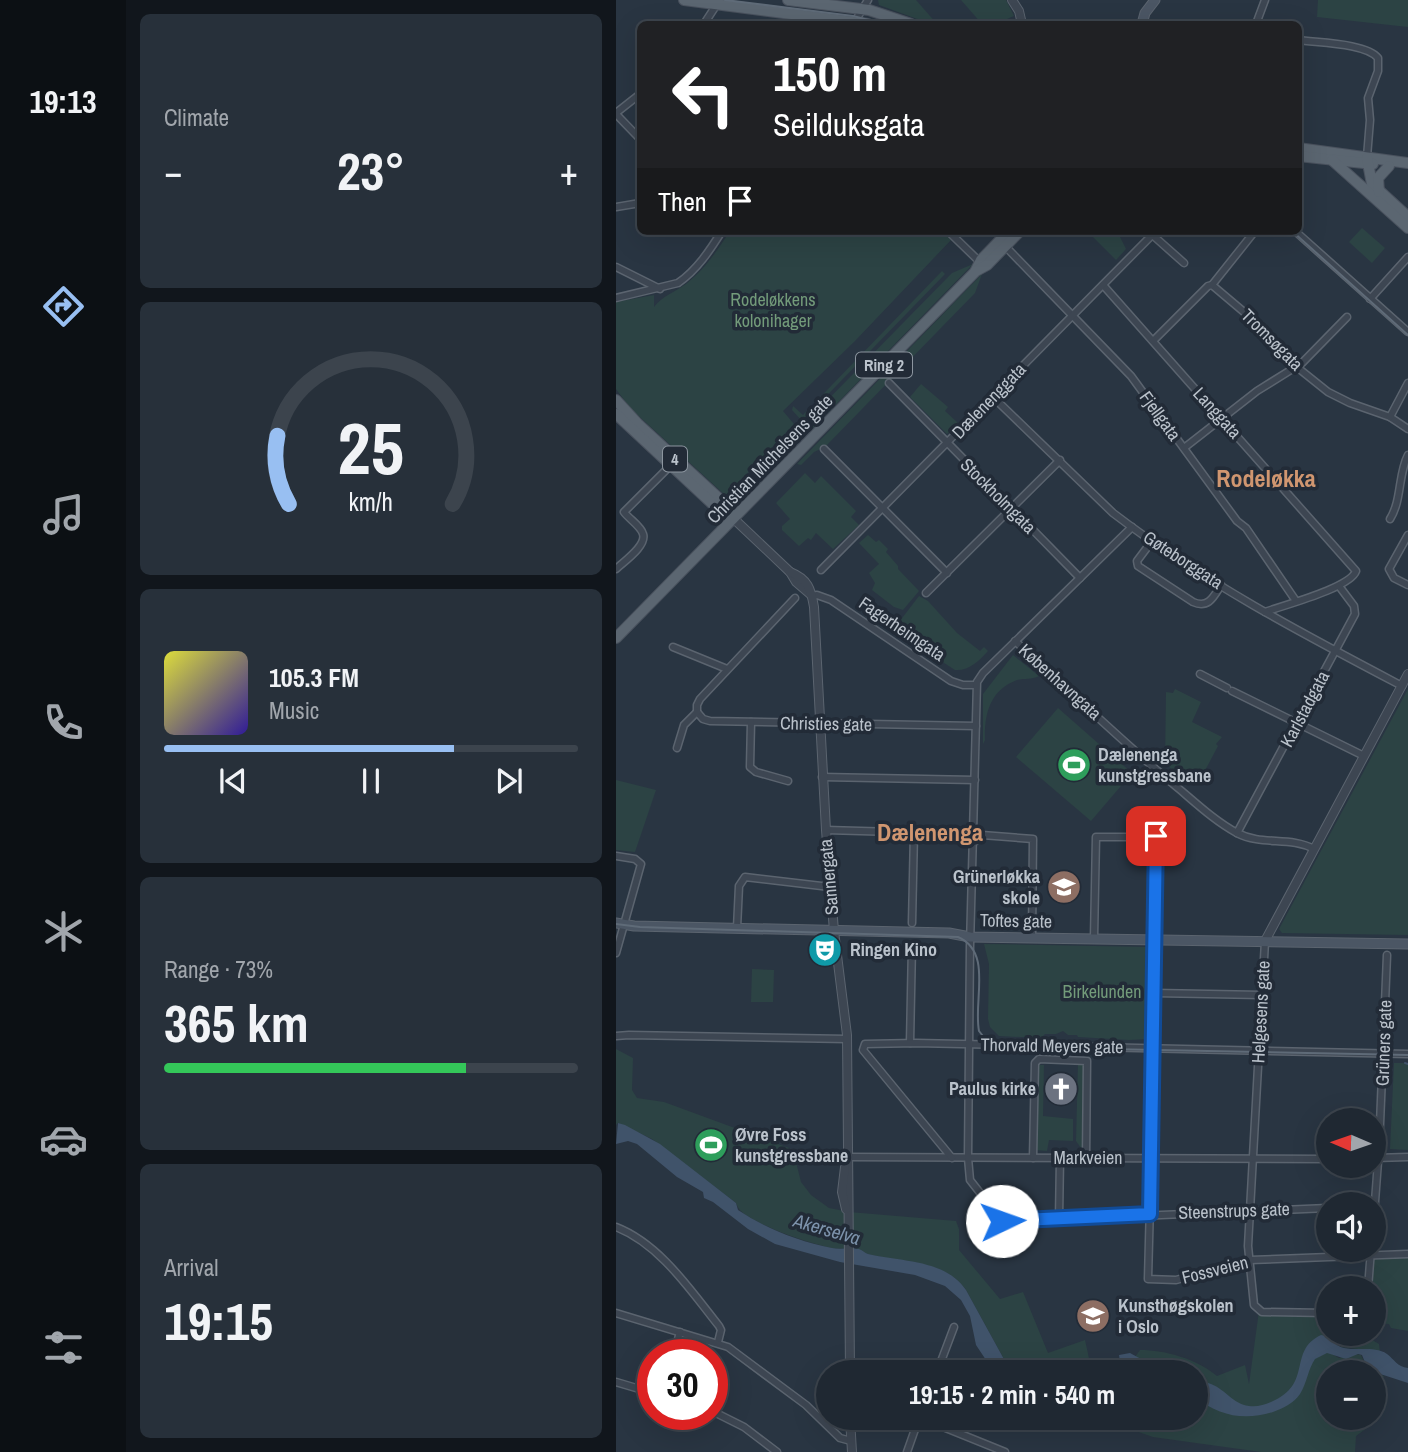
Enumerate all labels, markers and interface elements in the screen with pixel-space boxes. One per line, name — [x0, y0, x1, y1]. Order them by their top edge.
text: 150 m — [773, 40, 887, 106]
icon: left — [658, 49, 749, 140]
text: 19:13 — [29, 80, 97, 123]
text: Climate — [164, 102, 229, 133]
text: Seilduksgata — [773, 103, 925, 146]
text: 23° — [337, 136, 405, 206]
text: − — [164, 146, 182, 197]
text: + — [560, 146, 578, 197]
icon: arrive — [721, 182, 759, 220]
text: Then — [658, 184, 707, 219]
icon: directions — [39, 282, 88, 331]
park label: Rodeløkkens kolonihager — [730, 287, 816, 333]
street label: Tromsøgata — [1236, 303, 1309, 376]
road number: Ring 2 — [856, 352, 912, 378]
street label: Dælenenggata — [946, 357, 1031, 444]
street label: Langgata — [1187, 381, 1247, 444]
street label: Fjellgata — [1134, 386, 1187, 446]
street label: Christian Michelsens gate — [701, 388, 838, 529]
text: 25 — [338, 400, 404, 498]
road number: 4 — [663, 446, 687, 472]
street label: Stockholmgata — [955, 452, 1042, 539]
district label: Rodeløkka — [1216, 462, 1316, 494]
text: km/h — [349, 485, 393, 519]
icon: music — [39, 490, 88, 539]
street label: Gøteborggata — [1139, 525, 1228, 595]
street label: Fagerheimgata — [854, 590, 950, 667]
street label: Københavngata — [1014, 638, 1107, 726]
text: 105.3 FM — [269, 660, 359, 695]
street label: Karlstadgata — [1274, 666, 1335, 751]
text: Music — [269, 695, 319, 726]
icon: phone — [39, 698, 88, 747]
street label: Christies gate — [780, 710, 872, 737]
place label: Dælenenga kunstgressbane — [1098, 742, 1211, 788]
sports icon: Dælenenga kunstgressbane — [1055, 746, 1093, 784]
icon: previous — [214, 762, 252, 800]
icon: pause — [352, 762, 390, 800]
icon: next — [490, 762, 528, 800]
pin — [1126, 806, 1186, 866]
district label: Dælenenga — [877, 816, 983, 848]
icon: arrive — [1137, 817, 1175, 855]
street label: Sannergata — [813, 838, 844, 916]
place label: Grünerløkka skole — [953, 864, 1041, 910]
school or university icon: Grünerløkka skole — [1045, 868, 1083, 906]
icon: climate — [39, 907, 88, 956]
street label: Toftes gate — [980, 907, 1052, 934]
theatre icon: Ringen Kino — [806, 931, 844, 969]
place label: Ringen Kino — [850, 937, 937, 962]
text: Range · 73% — [164, 954, 273, 985]
street label: Helgesens gate — [1245, 960, 1276, 1064]
park label: Birkelunden — [1063, 979, 1141, 1004]
text: 365 km — [164, 988, 309, 1058]
street label: Grüners gate — [1370, 999, 1397, 1086]
street label: Thorvald Meyers gate — [980, 1032, 1124, 1059]
church icon: Paulus kirke — [1042, 1070, 1080, 1108]
place label: Paulus kirke — [949, 1076, 1036, 1101]
north arrow — [1316, 1108, 1386, 1178]
map controls — [1316, 1108, 1386, 1430]
icon: car — [39, 1115, 88, 1164]
place label: Øvre Foss kunstgressbane — [735, 1122, 848, 1168]
sports icon: Øvre Foss kunstgressbane — [692, 1126, 730, 1164]
street label: Markveien — [1054, 1145, 1122, 1170]
position arrow — [965, 1184, 1039, 1258]
button: sound — [1316, 1192, 1386, 1262]
street label: Steenstrups gate — [1178, 1196, 1290, 1225]
water label: Akerselva — [790, 1207, 864, 1251]
street label: Fossveien — [1179, 1249, 1251, 1290]
text: Arrival — [164, 1252, 219, 1283]
button: + — [1316, 1276, 1386, 1346]
text: 19:15 — [164, 1286, 273, 1356]
place label: Kunsthøgskolen i Oslo — [1118, 1293, 1234, 1339]
school or university icon: Kunsthøgskolen i Oslo — [1074, 1297, 1112, 1335]
icon: filters — [39, 1323, 88, 1372]
speed limit sign: 30 — [637, 1339, 728, 1430]
button: − — [1316, 1360, 1386, 1430]
text: 19:15 · 2 min · 540 m — [909, 1377, 1115, 1412]

